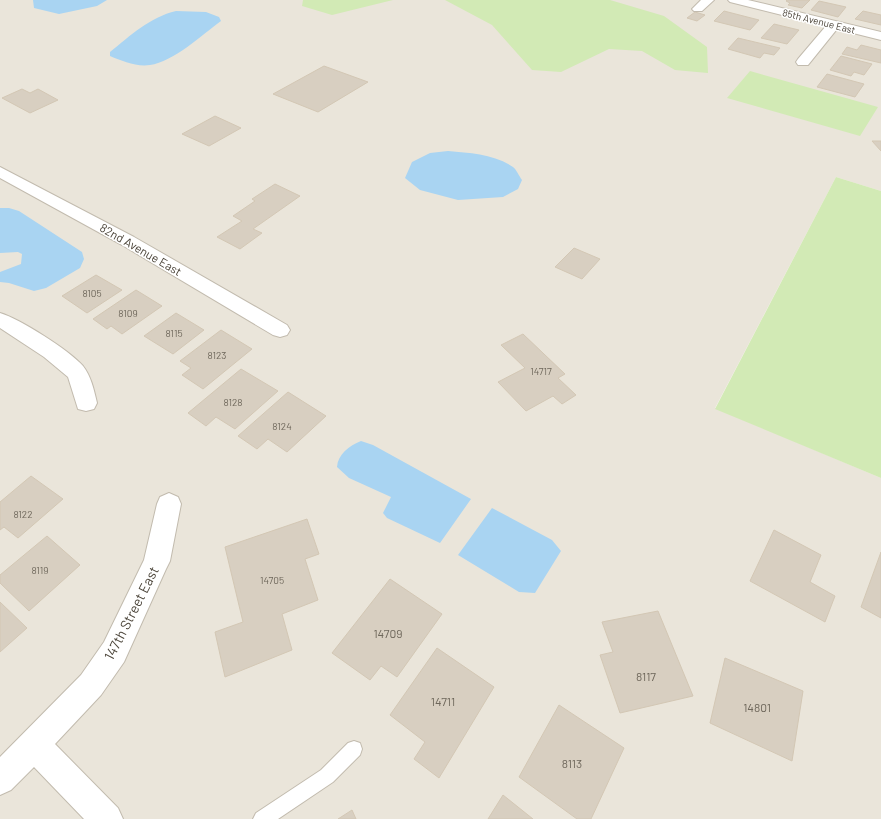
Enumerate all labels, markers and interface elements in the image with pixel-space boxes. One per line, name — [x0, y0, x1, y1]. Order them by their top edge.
street label: 85th Avenue East — [781, 6, 857, 36]
street label: 82nd Avenue East — [98, 220, 184, 278]
house number: 8105 — [82, 287, 102, 299]
house number: 8109 — [118, 307, 138, 319]
house number: 8115 — [165, 327, 183, 339]
house number: 8123 — [208, 349, 226, 361]
house number: 14717 — [530, 365, 552, 377]
house number: 8128 — [224, 396, 243, 408]
house number: 8124 — [272, 420, 292, 432]
house number: 8122 — [13, 508, 33, 520]
street label: 147th Street East — [100, 563, 162, 663]
house number: 8119 — [31, 564, 49, 576]
house number: 14705 — [260, 574, 284, 586]
house number: 14709 — [373, 626, 403, 640]
house number: 8117 — [636, 669, 656, 683]
house number: 14711 — [431, 694, 455, 708]
house number: 14801 — [743, 700, 771, 714]
house number: 8113 — [562, 756, 582, 770]

